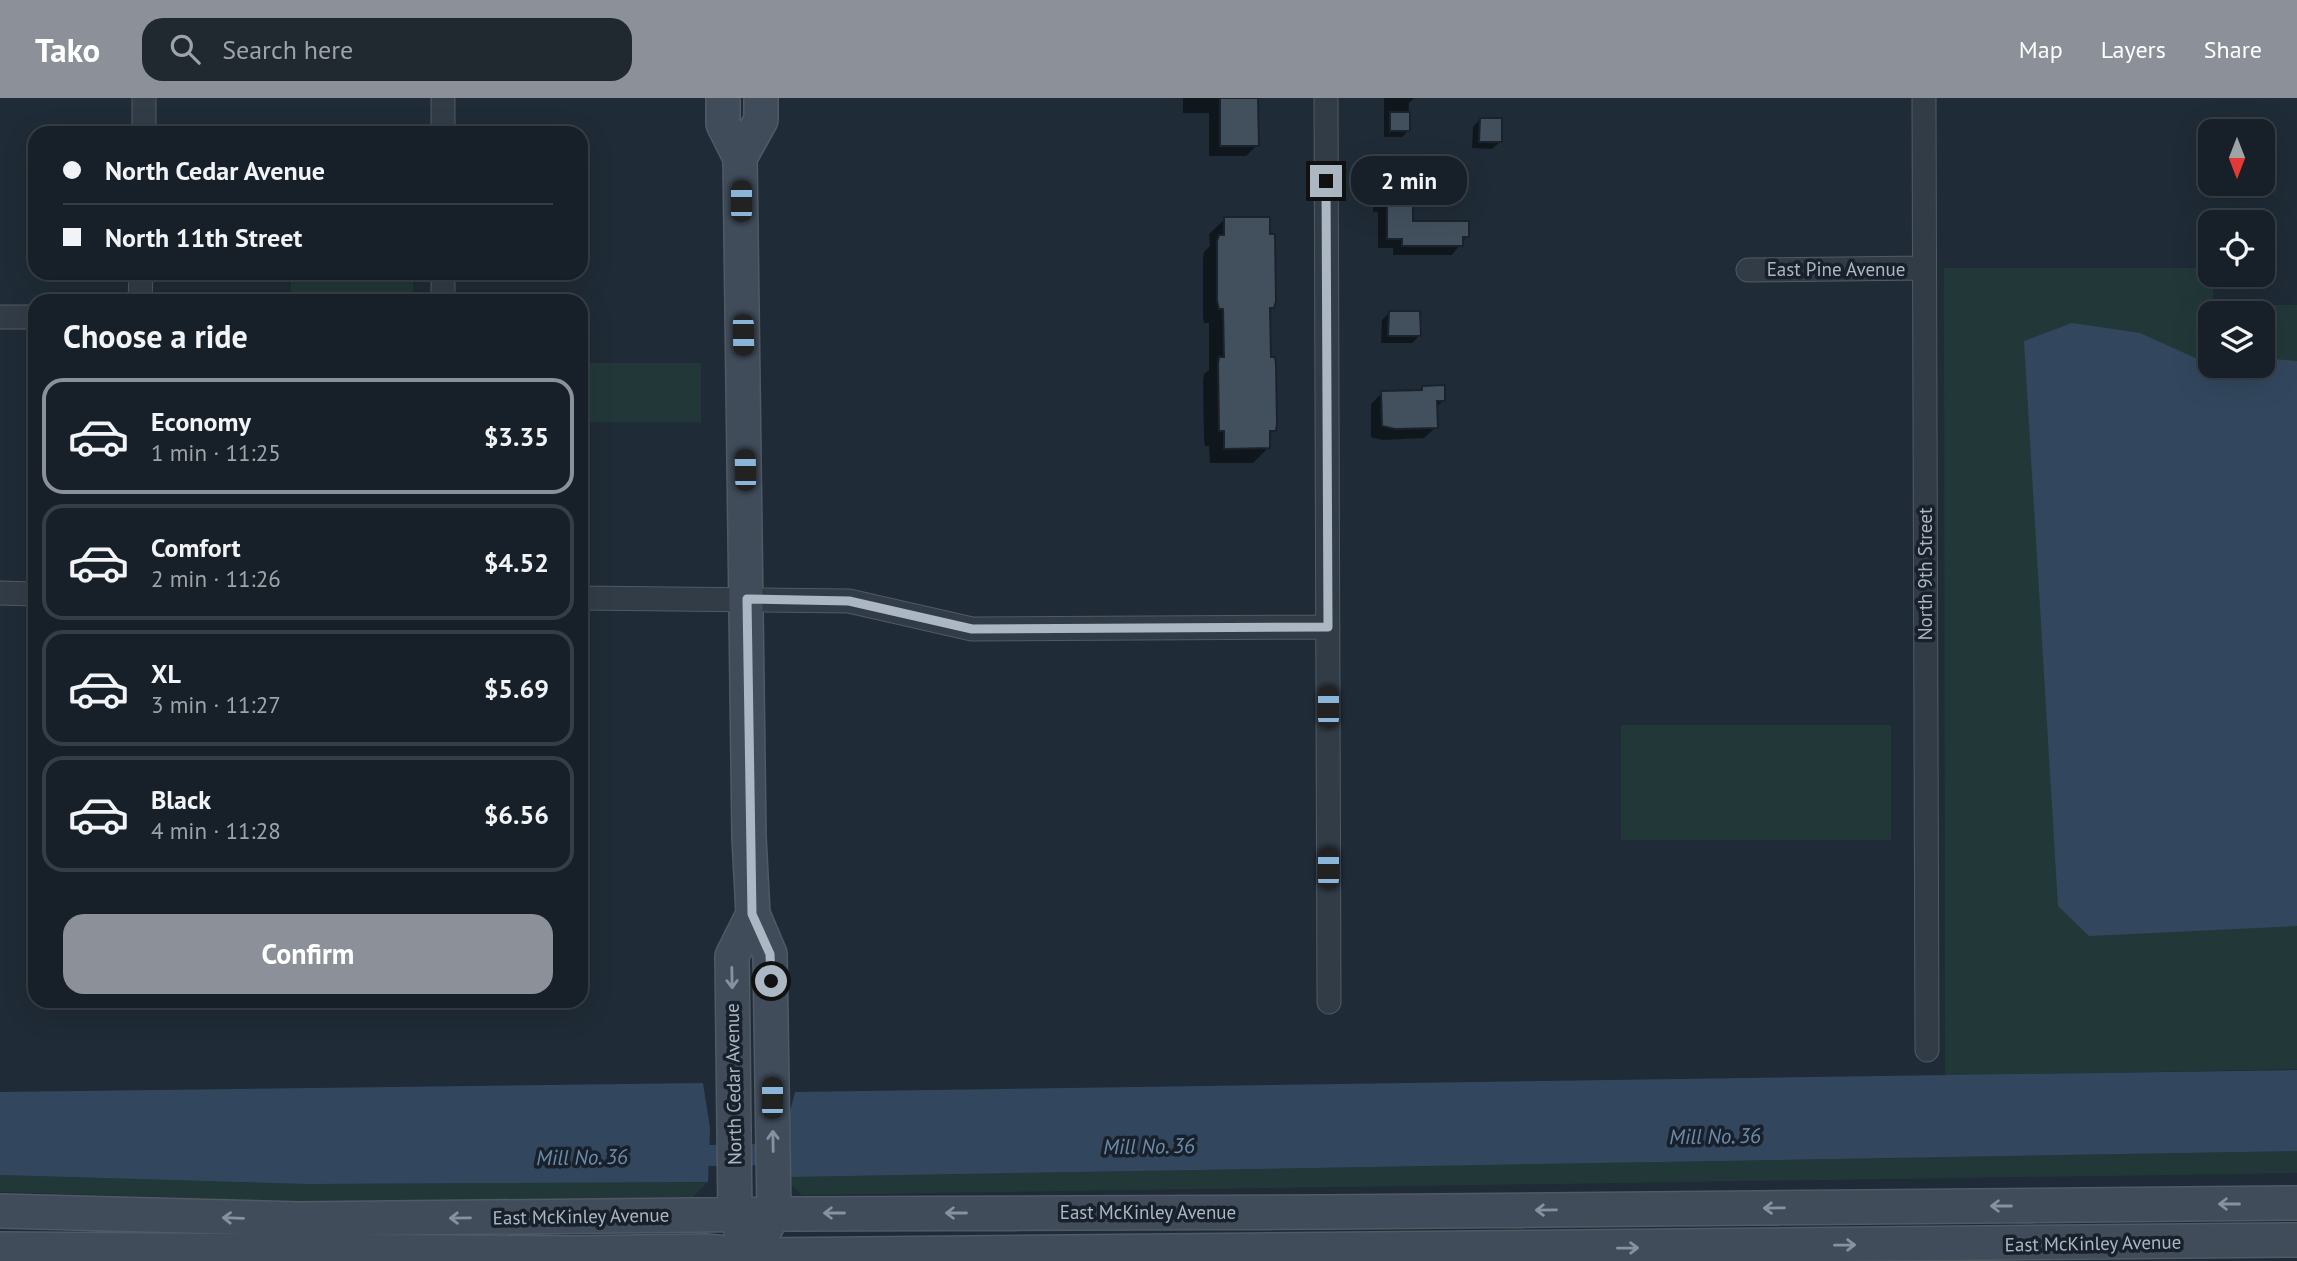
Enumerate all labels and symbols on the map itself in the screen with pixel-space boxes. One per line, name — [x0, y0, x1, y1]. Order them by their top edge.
north arrow — [2198, 119, 2275, 196]
callout: 2 min — [1350, 156, 1466, 206]
route end — [1310, 165, 1342, 197]
car — [731, 180, 752, 222]
street label: East Pine Avenue — [1767, 257, 1905, 281]
car — [733, 314, 754, 356]
car — [735, 449, 756, 491]
street label: North 9th Street — [1913, 507, 1937, 640]
car — [1318, 686, 1339, 728]
car — [1318, 847, 1339, 889]
route start — [755, 965, 787, 997]
one-way arrow — [726, 966, 739, 989]
street label: North Cedar Avenue — [720, 1003, 746, 1165]
car — [762, 1077, 783, 1119]
water label: Mill No. 36 — [1669, 1122, 1761, 1150]
one-way arrow — [766, 1130, 779, 1153]
water label: Mill No. 36 — [1103, 1132, 1195, 1160]
water label: Mill No. 36 — [536, 1143, 628, 1171]
one-way arrow — [2218, 1197, 2241, 1211]
one-way arrow — [1990, 1199, 2013, 1212]
street label: East McKinley Avenue — [1060, 1200, 1236, 1224]
one-way arrow — [1763, 1201, 1786, 1214]
street label: East McKinley Avenue — [493, 1202, 669, 1230]
one-way arrow — [1535, 1203, 1558, 1217]
one-way arrow — [822, 1206, 845, 1220]
one-way arrow — [945, 1206, 968, 1220]
one-way arrow — [449, 1211, 472, 1225]
one-way arrow — [222, 1212, 245, 1225]
street label: East McKinley Avenue — [2005, 1229, 2181, 1257]
one-way arrow — [1833, 1239, 1856, 1252]
one-way arrow — [1616, 1241, 1639, 1255]

